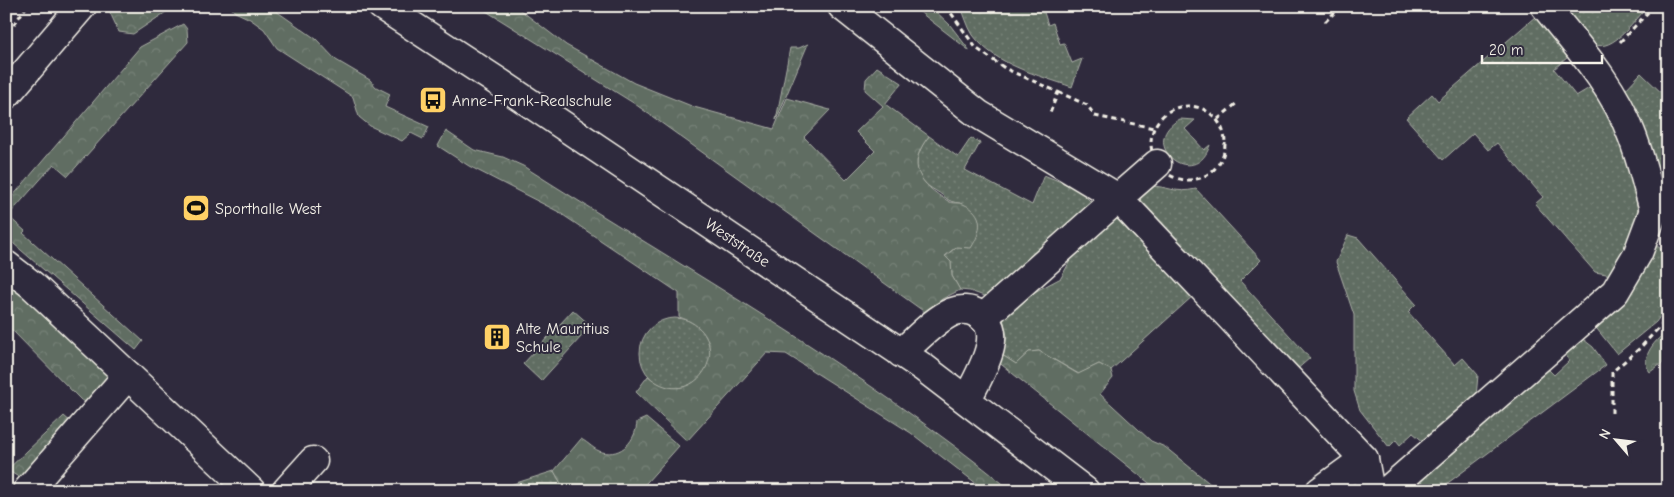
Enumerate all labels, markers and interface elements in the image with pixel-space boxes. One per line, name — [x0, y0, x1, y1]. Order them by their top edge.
scale bar — [1482, 32, 1602, 64]
text: 20 m — [1489, 41, 1523, 59]
bus stop icon: Anne-Frank-Realschule — [418, 85, 448, 115]
place label: Anne-Frank-Realschule — [452, 92, 612, 110]
sports icon: Sporthalle West — [181, 193, 211, 223]
place label: Sporthalle West — [215, 200, 321, 218]
street label: Weststraße — [702, 215, 773, 271]
place label: Alte Mauritius Schule — [516, 320, 609, 356]
building icon: Alte Mauritius Schule — [482, 322, 512, 352]
north arrow — [1592, 414, 1642, 464]
text: N — [1595, 426, 1615, 442]

